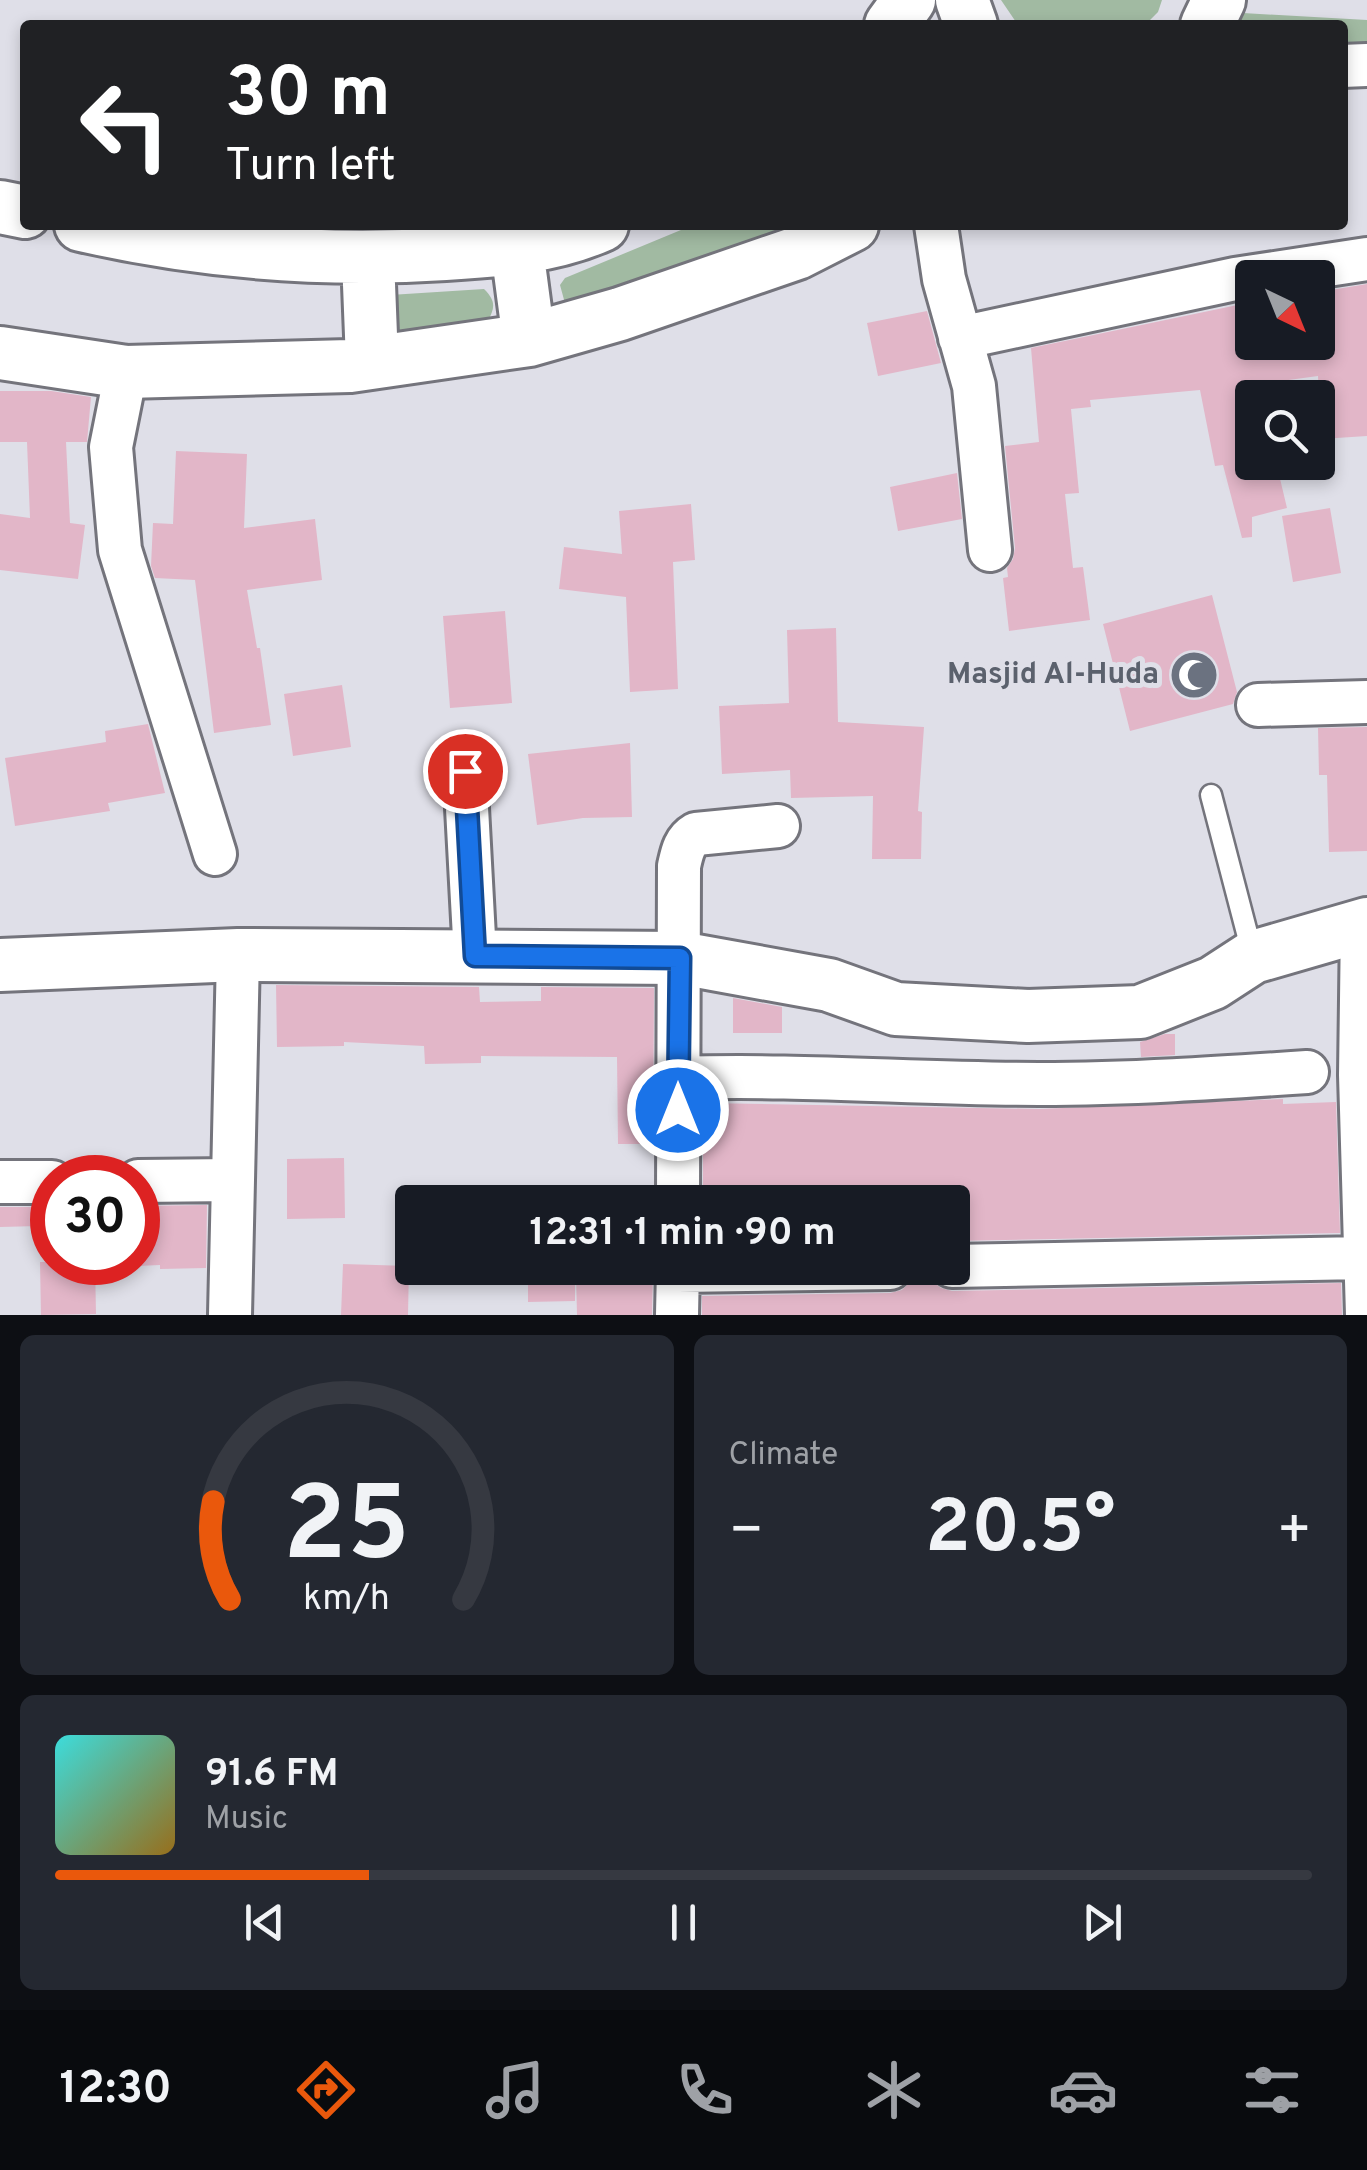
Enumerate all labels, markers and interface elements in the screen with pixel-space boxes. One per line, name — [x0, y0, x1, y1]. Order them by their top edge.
text: 30 m — [225, 52, 391, 141]
icon: left — [60, 60, 190, 190]
text: Turn left — [225, 139, 396, 196]
north arrow — [1235, 260, 1335, 360]
map controls — [1235, 260, 1335, 480]
button: search — [1235, 380, 1335, 480]
mosque icon: Masjid Al-Huda — [1168, 649, 1220, 701]
place label: Masjid Al-Huda — [947, 657, 1159, 694]
pin — [423, 729, 508, 814]
icon: arrive — [438, 744, 493, 799]
position arrow — [626, 1058, 730, 1162]
speed limit sign: 30 — [30, 1155, 160, 1285]
text: 12:31 · 1 min · 90 m — [529, 1210, 836, 1259]
text: Climate — [729, 1436, 838, 1476]
text: 25 — [283, 1465, 410, 1597]
text: 20.5° — [925, 1484, 1115, 1579]
text: − — [729, 1498, 764, 1568]
text: + — [1277, 1498, 1312, 1568]
text: km/h — [303, 1577, 390, 1623]
text: 91.6 FM — [205, 1751, 338, 1800]
text: Music — [205, 1800, 288, 1840]
icon: previous — [237, 1895, 292, 1950]
icon: pause — [656, 1895, 711, 1950]
icon: next — [1075, 1895, 1130, 1950]
icon: directions — [291, 2055, 361, 2125]
icon: music — [480, 2055, 550, 2125]
icon: phone — [670, 2055, 740, 2125]
icon: climate — [859, 2055, 929, 2125]
icon: car — [1048, 2055, 1118, 2125]
icon: filters — [1237, 2055, 1307, 2125]
text: 12:30 — [60, 2062, 172, 2119]

